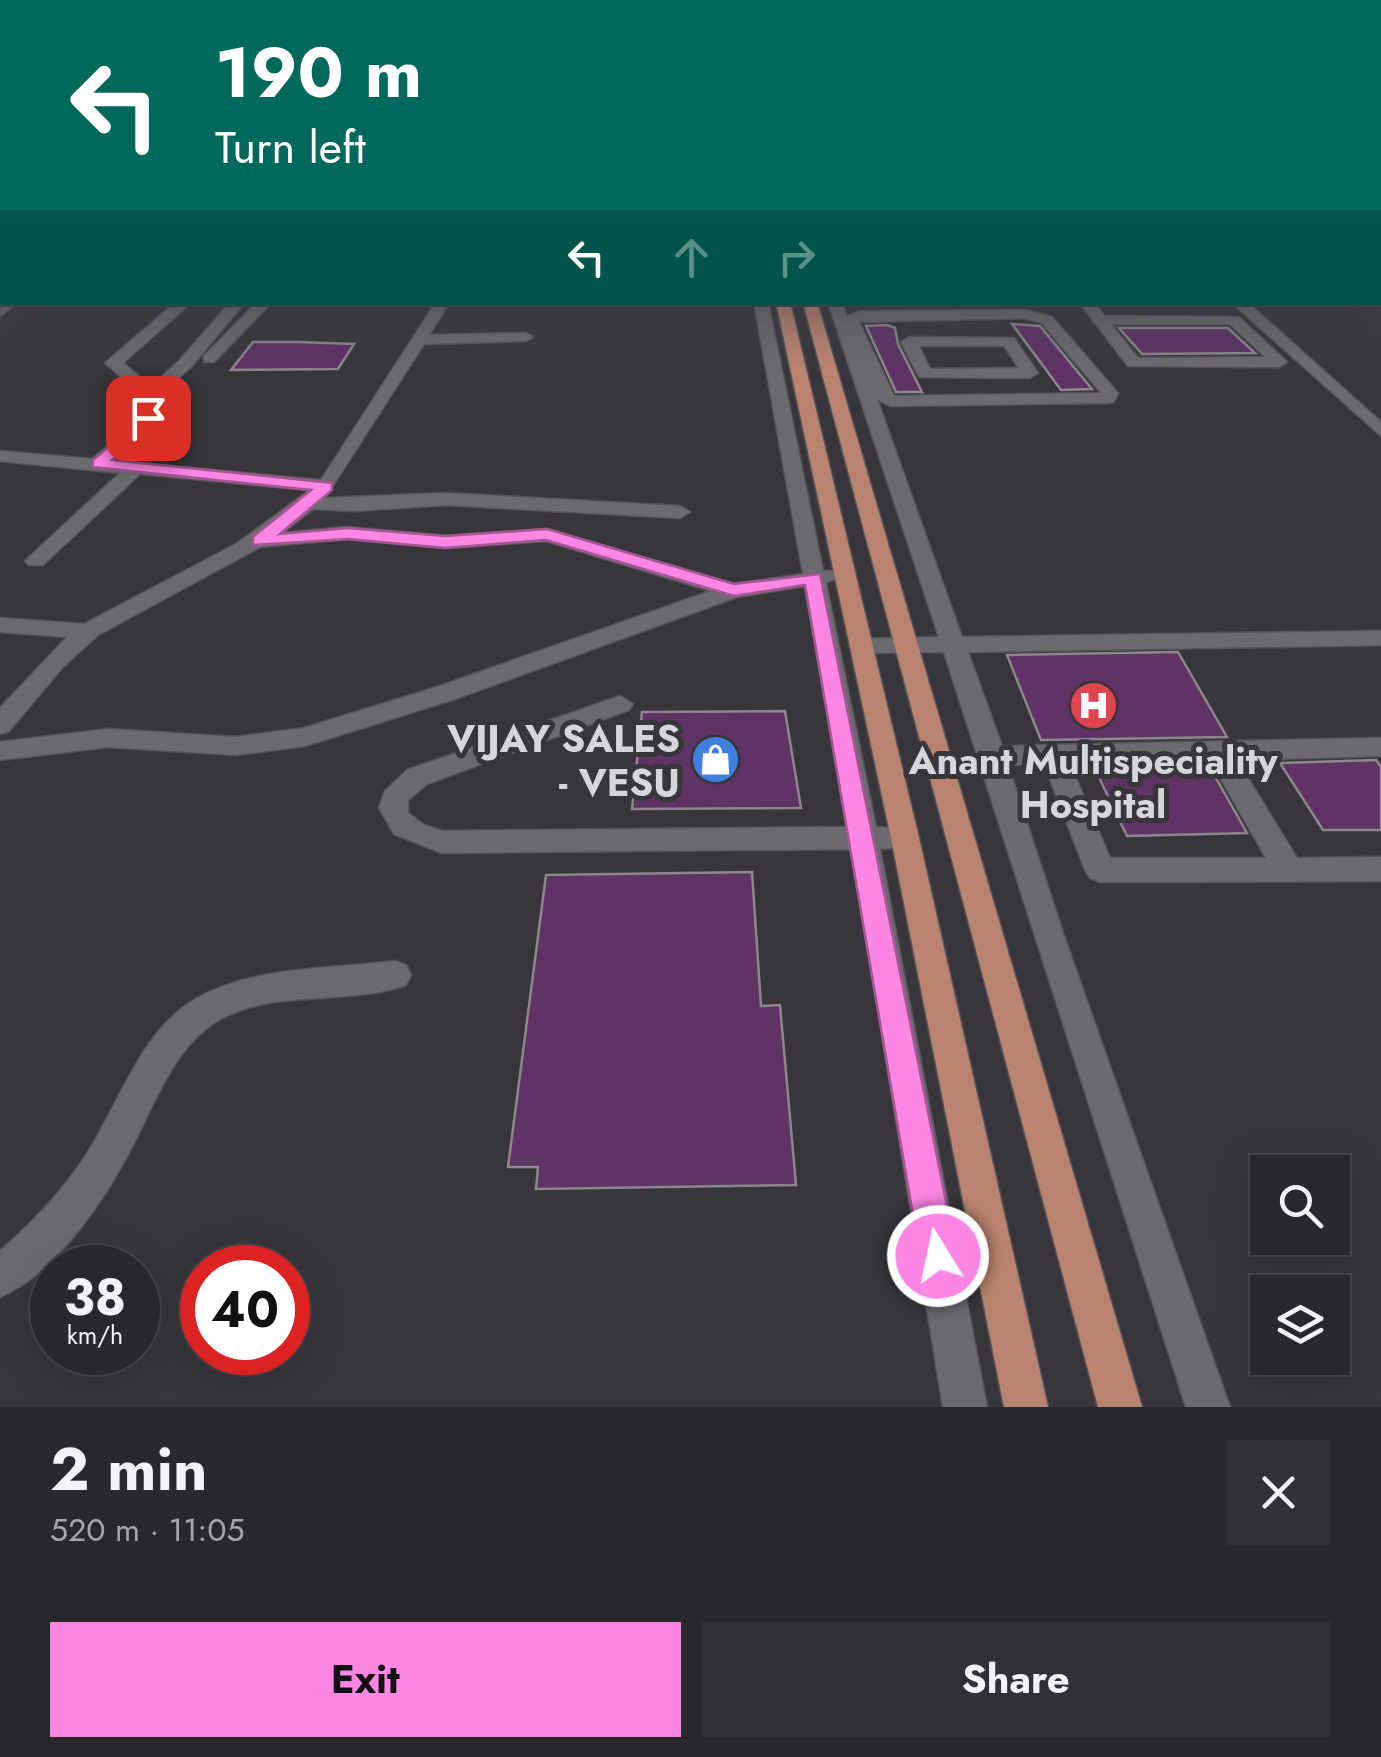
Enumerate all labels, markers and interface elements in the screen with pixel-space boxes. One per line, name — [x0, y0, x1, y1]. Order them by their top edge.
text: 190 m — [215, 22, 422, 123]
icon: left — [50, 40, 180, 170]
text: Turn left — [215, 115, 366, 180]
icon: left — [559, 230, 614, 285]
icon: ahead — [664, 230, 719, 285]
icon: right — [769, 230, 824, 285]
pin — [106, 376, 191, 461]
icon: arrive — [121, 391, 176, 446]
hospital icon: Anant Multispeciality Hospital — [1067, 680, 1119, 732]
place label: VIJAY SALES - VESU — [446, 711, 680, 810]
place label: Anant Multispeciality Hospital — [907, 733, 1279, 832]
shop icon: VIJAY SALES - VESU — [689, 734, 741, 786]
map controls — [1250, 1155, 1350, 1375]
button: search — [1250, 1155, 1350, 1255]
position arrow — [886, 1204, 990, 1308]
speed limit sign: 40 — [180, 1245, 310, 1375]
text: 38 — [64, 1261, 126, 1334]
button: layers — [1250, 1275, 1350, 1375]
text: km/h — [67, 1317, 123, 1353]
text: 2 min — [50, 1426, 208, 1513]
button: close — [1226, 1440, 1331, 1545]
text: 520 m · 11:05 — [50, 1507, 244, 1553]
button: Exit — [50, 1622, 681, 1737]
button: Share — [701, 1622, 1331, 1737]

